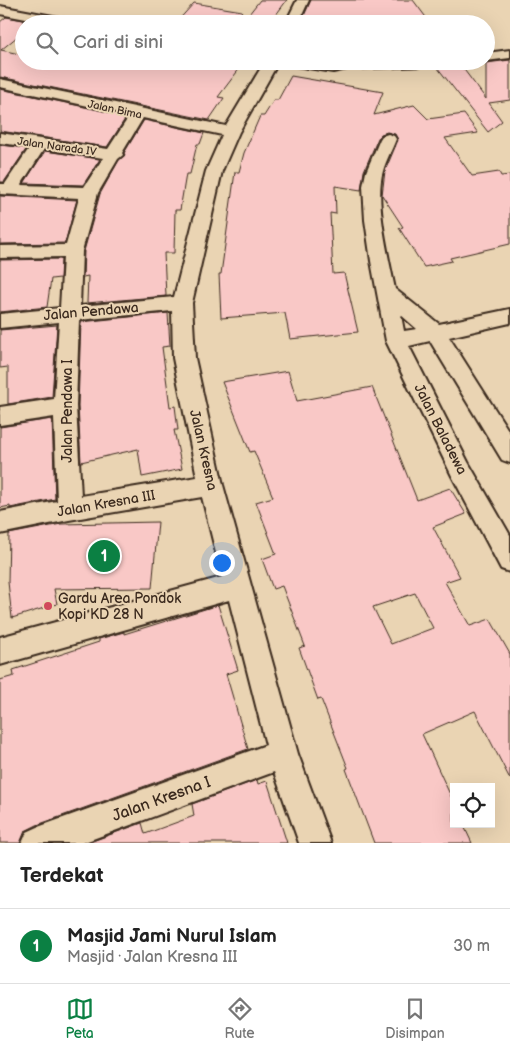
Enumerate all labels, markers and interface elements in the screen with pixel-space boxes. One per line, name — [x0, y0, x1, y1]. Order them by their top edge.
search box — [15, 15, 495, 70]
icon: search — [33, 29, 61, 57]
text: Cari di sini — [73, 31, 163, 54]
street label: Jalan Bima — [87, 97, 143, 122]
street label: Jalan Narada IV — [17, 135, 97, 159]
street label: Jalan Pendawa — [43, 299, 139, 324]
street label: Jalan Pendawa I — [59, 359, 76, 463]
street label: Jalan Baladewa — [410, 381, 471, 478]
street label: Jalan Kresna — [186, 408, 221, 492]
street label: Jalan Kresna III — [56, 487, 156, 520]
pin: 1 — [88, 537, 120, 575]
your location — [209, 550, 235, 576]
place label: Gardu Area Pondok Kopi KD 28 N — [58, 590, 181, 623]
marker: Gardu Area Pondok Kopi KD 28 N — [42, 600, 54, 612]
street label: Jalan Kresna I — [110, 773, 213, 826]
map controls — [450, 783, 495, 828]
button: locate — [450, 783, 495, 828]
text: Terdekat — [20, 863, 104, 888]
text: Masjid Jami Nurul Islam — [67, 925, 277, 948]
text: 1 — [33, 937, 39, 956]
text: 30 m — [453, 937, 490, 956]
text: Masjid · Jalan Kresna III — [67, 948, 238, 967]
tab: Peta — [65, 995, 94, 1042]
tab: Rute — [225, 995, 255, 1042]
tab: Disimpan — [385, 995, 445, 1042]

